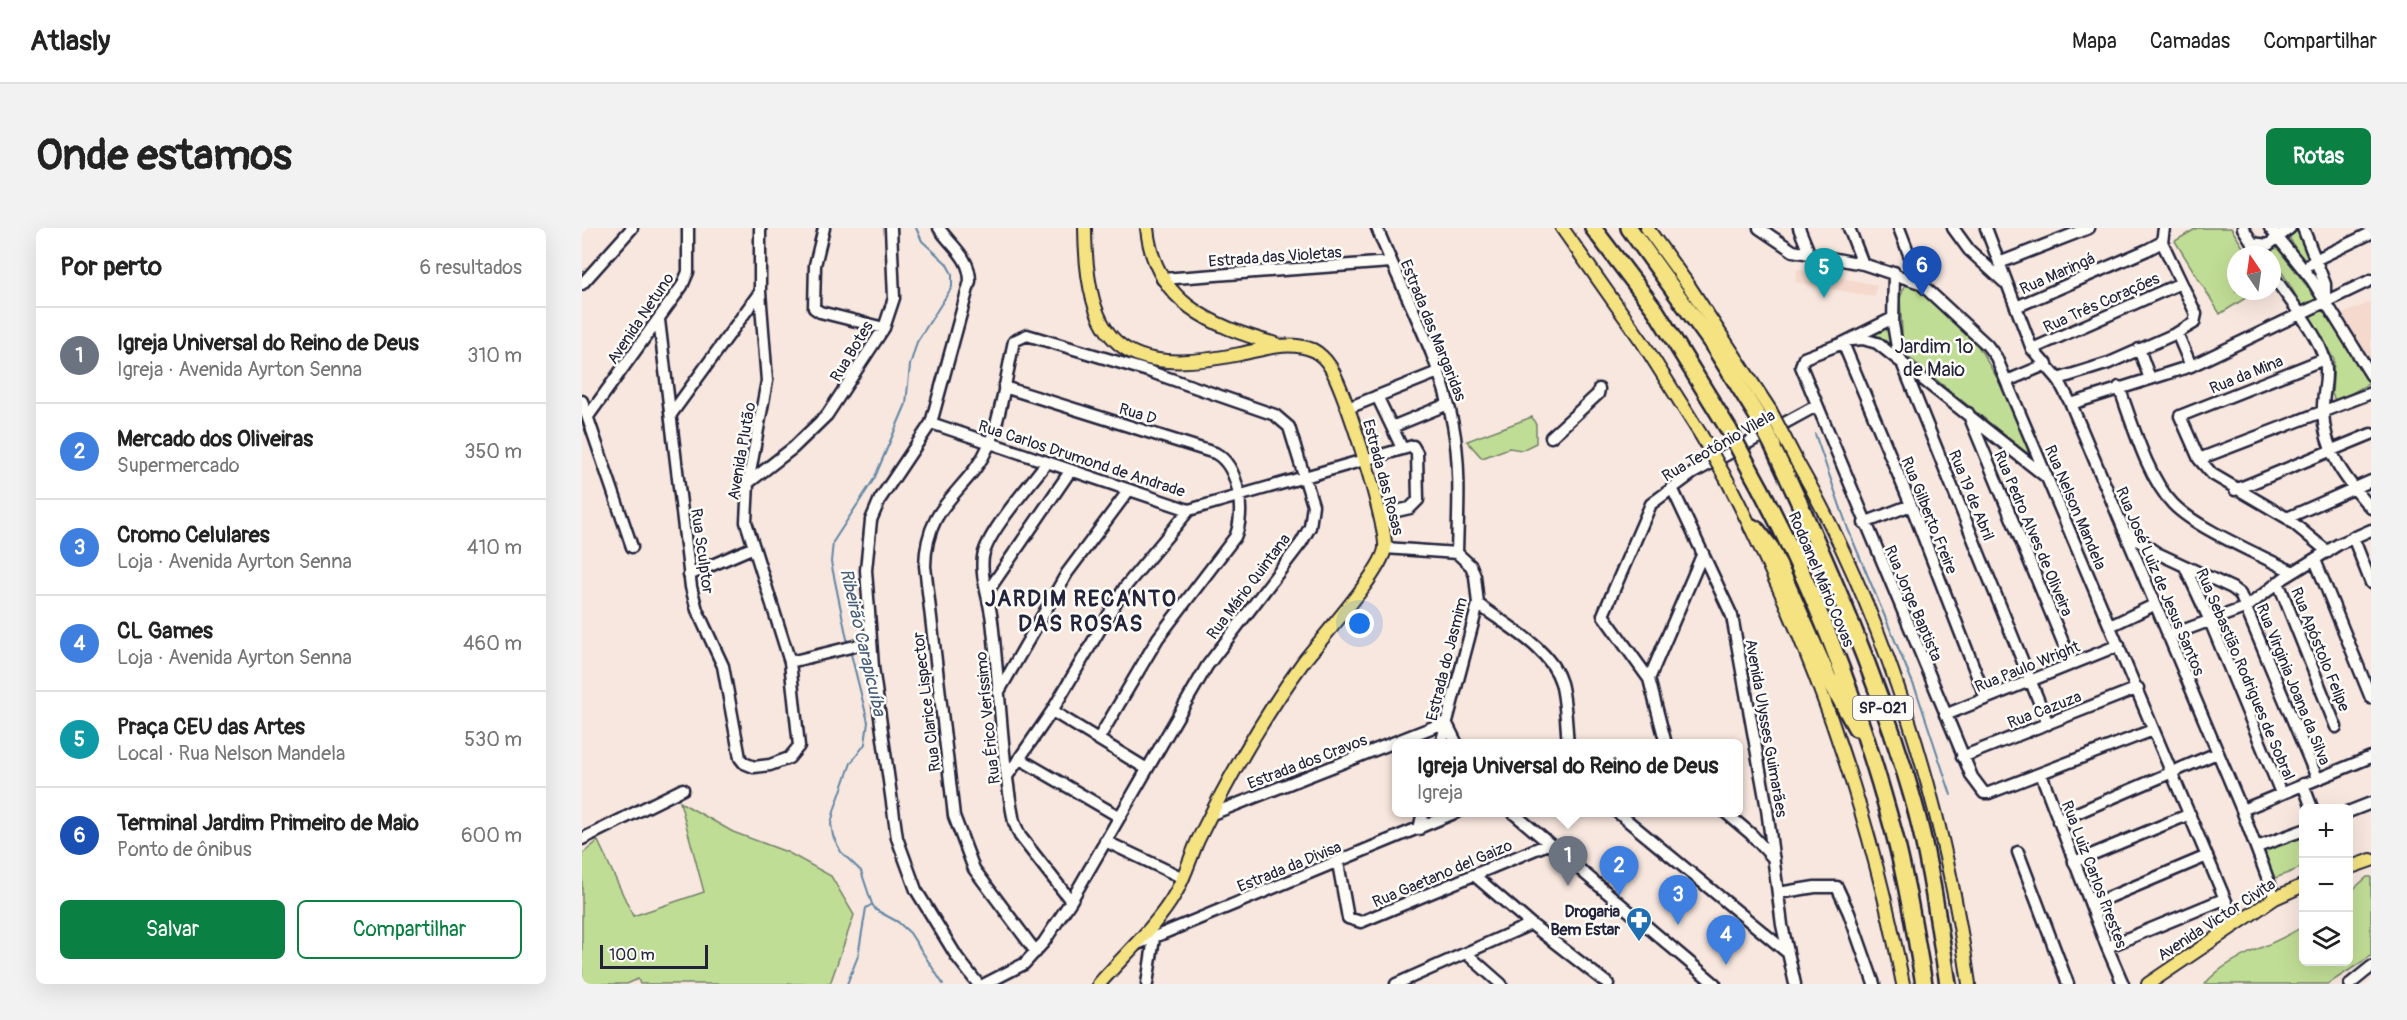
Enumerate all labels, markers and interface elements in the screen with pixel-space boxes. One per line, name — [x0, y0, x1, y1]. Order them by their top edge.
text: Atlasly — [30, 24, 110, 59]
text: Mapa — [2072, 28, 2117, 55]
text: Camadas — [2150, 28, 2230, 55]
text: Compartilhar — [2263, 28, 2377, 55]
button: Rotas — [2266, 128, 2371, 185]
text: Onde estamos — [36, 130, 292, 182]
street label: Estrada das Violetas — [1208, 242, 1342, 272]
north arrow — [2227, 246, 2281, 300]
pin: 6 — [1902, 247, 1942, 296]
pin: 5 — [1804, 248, 1844, 298]
street label: Rua Maringá — [2017, 248, 2098, 299]
text: Por perto — [60, 251, 162, 283]
text: 6 resultados — [420, 255, 522, 280]
street label: Estrada das Margaridas — [1396, 257, 1471, 404]
street label: Rua Três Corações — [2040, 268, 2163, 338]
street label: Avenida Netuno — [603, 269, 679, 368]
street label: Rua Botes — [826, 317, 878, 386]
text: Igreja Universal do Reino de Deus — [117, 329, 419, 357]
district label: Jardim 1º de Maio — [1894, 334, 1974, 382]
text: 1 — [76, 343, 83, 368]
text: 310 m — [467, 343, 522, 368]
street label: Rua da Mina — [2207, 351, 2286, 399]
text: Igreja · Avenida Ayrton Senna — [117, 357, 362, 382]
street label: Rua D — [1116, 399, 1159, 429]
street label: Avenida Plutão — [724, 400, 760, 502]
street label: Rua Teotônio Vilela — [1658, 405, 1779, 486]
street label: Rua Carlos Drumond de Andrade — [976, 416, 1188, 502]
street label: Estrada das Rosas — [1358, 417, 1408, 537]
text: Mercado dos Oliveiras — [117, 425, 313, 453]
text: 2 — [74, 439, 85, 464]
text: 350 m — [464, 439, 522, 464]
street label: Rua Nelson Mandela — [2040, 442, 2110, 573]
street label: Rua 19 de Abril — [1944, 447, 1998, 544]
street label: Rua Pedro Alves de Oliveira — [1989, 448, 2077, 619]
text: Supermercado — [117, 453, 240, 478]
street label: Rua Gilberto Freire — [1896, 454, 1962, 577]
street label: Rua José Luiz de Jesus Santos — [2111, 484, 2209, 679]
street label: Rua Sculptor — [686, 507, 718, 595]
street label: Rodoanel Mário Covas — [1784, 509, 1859, 650]
text: Cromo Celulares — [117, 521, 270, 549]
street label: Rua Mário Quintana — [1203, 530, 1295, 643]
text: 3 — [74, 535, 85, 560]
text: 410 m — [467, 535, 522, 560]
street label: Rua Jorge Baptista — [1880, 542, 1947, 664]
text: Loja · Avenida Ayrton Senna — [117, 549, 352, 574]
street label: Rua Sebastião Rodrigues de Sobral — [2191, 565, 2299, 783]
water label: Ribeirão Carapicuíba — [834, 566, 891, 719]
street label: Rua Apóstolo Felipe — [2286, 584, 2354, 714]
district label: JARDIM RECANTO DAS ROSAS — [985, 585, 1177, 638]
street label: Estrada do Jasmim — [1422, 595, 1472, 723]
street label: Rua Virginia Joana da Silva — [2251, 601, 2335, 768]
your location — [1345, 609, 1374, 638]
text: CL Games — [117, 617, 213, 645]
text: 4 — [74, 631, 85, 656]
text: 460 m — [463, 631, 522, 656]
street label: Rua Clarice Lispector — [908, 631, 945, 773]
street label: Avenida Ulysses Guimarães — [1740, 637, 1792, 819]
street label: Rua Paulo Wright — [1972, 637, 2083, 697]
text: Loja · Avenida Ayrton Senna — [117, 645, 352, 670]
street label: Rua Érico Veríssimo — [971, 650, 1005, 785]
street label: Rua Cazuza — [2005, 687, 2084, 733]
road number: SP-021 — [1853, 696, 1913, 720]
text: Praça CEU das Artes — [117, 713, 305, 741]
text: 5 — [74, 727, 85, 752]
text: 530 m — [464, 727, 522, 752]
street label: Estrada dos Cravos — [1245, 730, 1370, 794]
popup — [1392, 739, 1743, 817]
text: Local · Rua Nelson Mandela — [117, 741, 345, 766]
text: Igreja Universal do Reino de Deus — [1417, 752, 1718, 780]
text: Igreja — [1417, 780, 1463, 805]
street label: Rua Luiz Carlos Prestes — [2057, 798, 2131, 951]
map controls — [2299, 804, 2353, 966]
button: + — [2299, 804, 2353, 858]
text: Terminal Jardim Primeiro de Maio — [117, 809, 419, 837]
text: 6 — [74, 823, 85, 848]
text: 600 m — [461, 823, 522, 848]
street label: Rua Gaetano del Gaizo — [1369, 835, 1516, 912]
pin: 1 — [1548, 836, 1588, 886]
text: Ponto de ônibus — [117, 837, 252, 862]
street label: Estrada da Divisa — [1234, 837, 1344, 897]
pin: 2 — [1600, 846, 1638, 896]
button: − — [2299, 858, 2353, 912]
street label: Avenida Victor Civita — [2154, 874, 2279, 965]
pin: 3 — [1658, 876, 1698, 925]
button: Salvar — [60, 900, 285, 959]
button: Compartilhar — [297, 900, 522, 959]
place label: Drogaria Bem Estar — [1550, 902, 1621, 940]
pharmacy icon: Drogaria Bem Estar — [1624, 905, 1654, 943]
button: layers — [2299, 912, 2353, 966]
pin: 4 — [1706, 916, 1746, 965]
scale bar — [600, 942, 708, 970]
text: 100 m — [609, 945, 655, 965]

